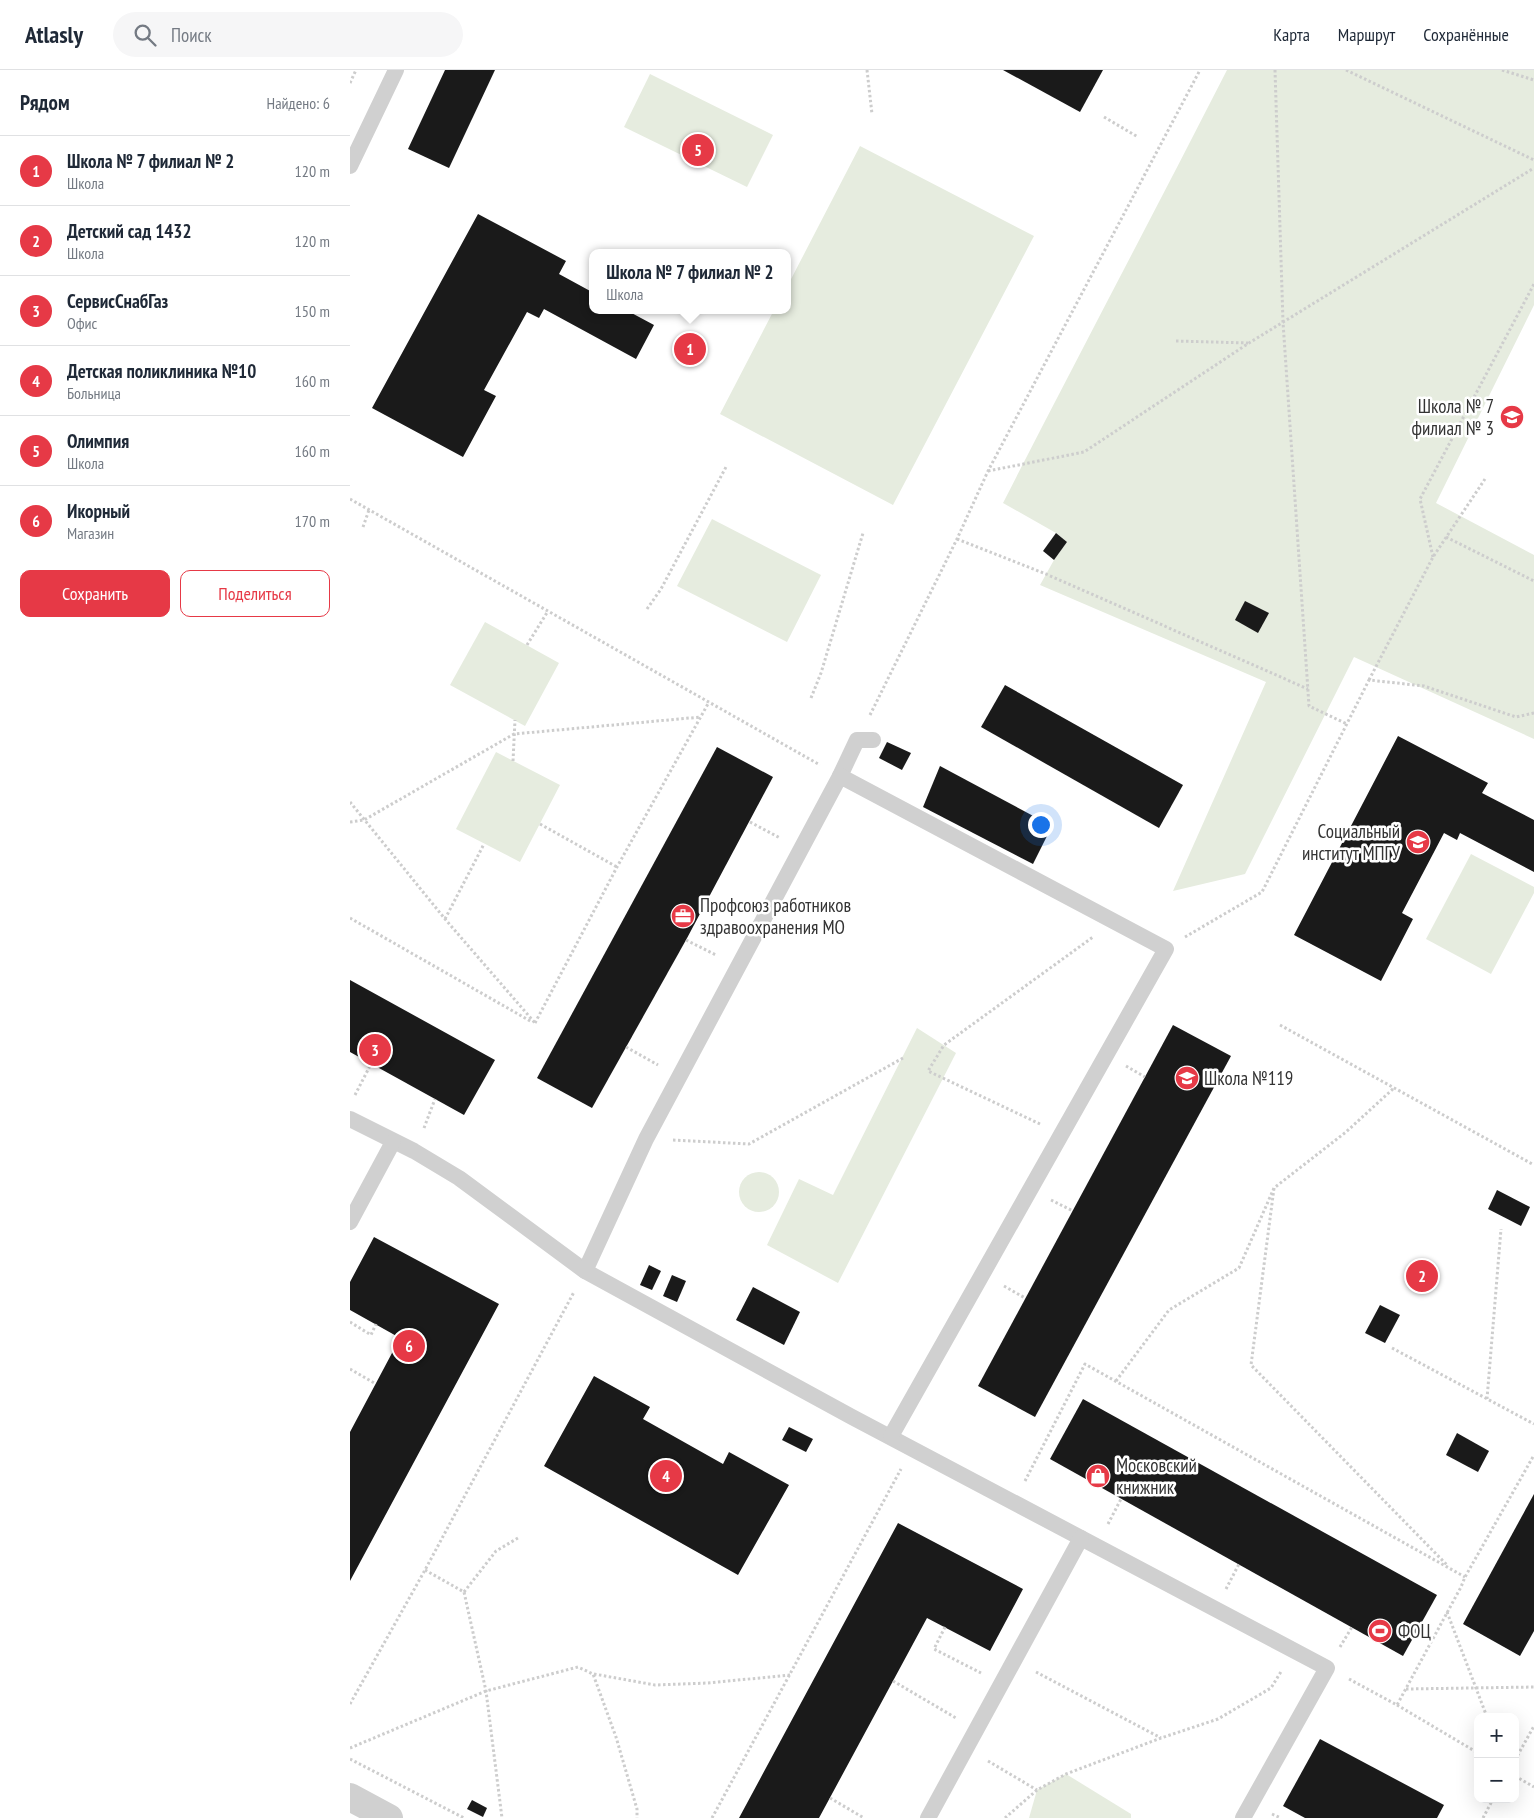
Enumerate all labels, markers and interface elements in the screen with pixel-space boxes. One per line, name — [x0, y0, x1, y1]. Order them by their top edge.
search box — [113, 12, 463, 57]
text: Atlasly — [25, 19, 83, 50]
icon: search — [131, 21, 159, 49]
text: Поиск — [171, 23, 212, 47]
text: Карта — [1273, 23, 1310, 46]
text: Маршрут — [1338, 23, 1395, 46]
text: Сохранённые — [1423, 23, 1509, 46]
text: Рядом — [20, 89, 70, 116]
text: Найдено: 6 — [267, 93, 330, 113]
pin: 5 — [682, 131, 714, 169]
text: Школа № 7 филиал № 2 — [67, 149, 234, 173]
text: 1 — [32, 161, 40, 181]
text: 120 m — [295, 161, 330, 181]
text: Школа — [67, 173, 104, 193]
text: Детский сад 1432 — [67, 219, 191, 243]
text: 2 — [32, 231, 40, 251]
text: 120 m — [295, 231, 330, 251]
text: Школа — [67, 243, 104, 263]
popup — [589, 249, 791, 314]
text: Школа № 7 филиал № 2 — [606, 260, 774, 284]
text: Школа — [606, 284, 643, 304]
text: СервисСнабГаз — [67, 289, 168, 313]
text: 3 — [32, 301, 40, 321]
text: 150 m — [295, 301, 330, 321]
text: Офис — [67, 313, 97, 333]
pin: 1 — [674, 330, 706, 368]
text: Детская поликлиника №10 — [67, 359, 256, 383]
text: 4 — [32, 371, 40, 391]
text: 160 m — [295, 371, 330, 391]
text: Больница — [67, 383, 121, 403]
place label: Школа № 7 филиал № 3 — [1412, 394, 1494, 440]
school or university icon: Школа № 7 филиал № 3 — [1499, 404, 1525, 430]
text: Олимпия — [67, 429, 129, 453]
text: 5 — [32, 441, 40, 461]
text: 160 m — [295, 441, 330, 461]
text: Школа — [67, 453, 104, 473]
text: Икорный — [67, 499, 130, 523]
text: 6 — [32, 511, 40, 531]
text: 170 m — [295, 511, 330, 531]
text: Магазин — [67, 523, 114, 543]
button: Сохранить — [20, 570, 170, 617]
button: Поделиться — [180, 570, 330, 617]
your location — [1028, 812, 1054, 838]
place label: Социальный институт МПГУ — [1302, 819, 1400, 865]
school or university icon: Социальный институт МПГУ — [1405, 829, 1431, 855]
place label: Профсоюз работников здравоохранения МО — [700, 893, 851, 939]
office icon: Профсоюз работников здравоохранения МО — [670, 903, 696, 929]
pin: 3 — [359, 1031, 391, 1069]
school or university icon: Школа №119 — [1174, 1065, 1200, 1091]
place label: Школа №119 — [1204, 1066, 1293, 1090]
pin: 2 — [1406, 1257, 1438, 1295]
pin: 6 — [393, 1327, 425, 1365]
place label: Московский книжник — [1116, 1453, 1197, 1499]
pin: 4 — [650, 1457, 682, 1495]
shop icon: Московский книжник — [1085, 1463, 1111, 1489]
sports icon: ФОЦ — [1367, 1618, 1393, 1644]
place label: ФОЦ — [1398, 1619, 1431, 1643]
map controls — [1474, 1713, 1519, 1803]
button: + — [1474, 1713, 1519, 1758]
button: − — [1474, 1758, 1519, 1803]

